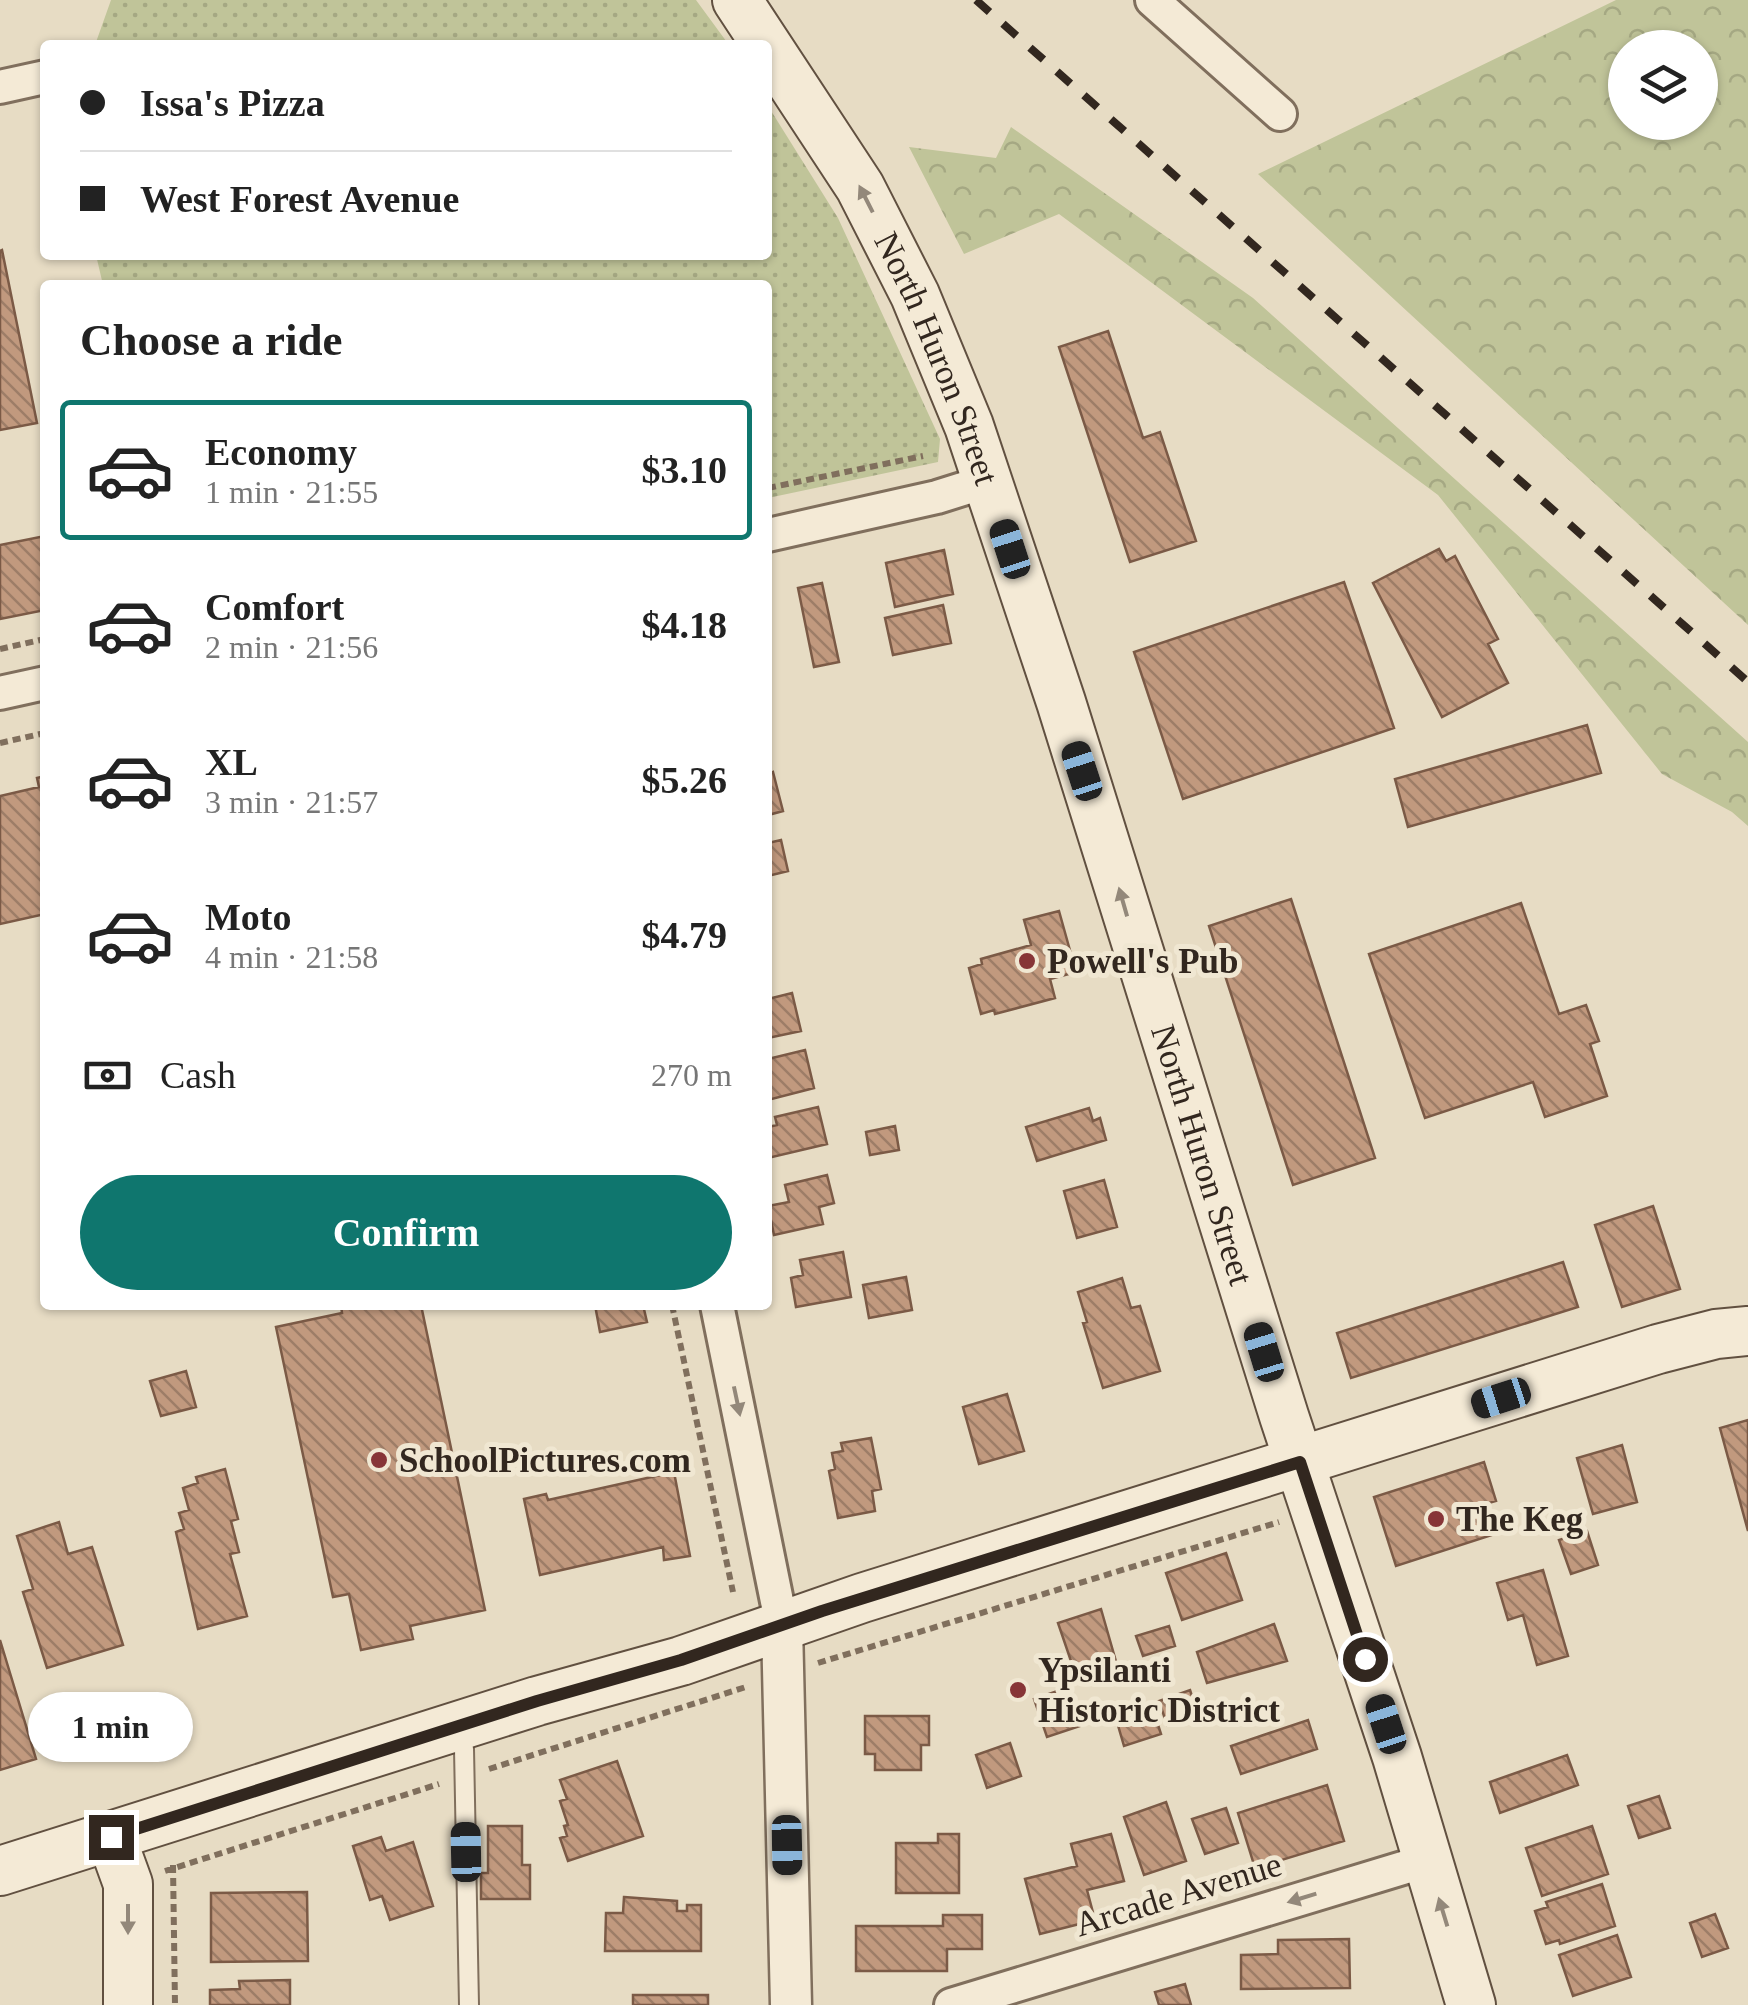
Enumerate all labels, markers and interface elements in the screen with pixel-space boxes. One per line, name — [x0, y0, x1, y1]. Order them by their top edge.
map controls — [1608, 30, 1718, 140]
button: layers — [1608, 30, 1718, 140]
text: Issa's Pizza — [140, 82, 325, 124]
text: West Forest Avenue — [140, 178, 459, 220]
one-way arrow — [858, 185, 875, 214]
street label: North Huron Street — [866, 226, 1006, 490]
text: Choose a ride — [80, 315, 343, 365]
icon: car — [85, 425, 175, 515]
text: Economy — [205, 431, 357, 473]
text: $3.10 — [642, 449, 727, 491]
text: 1 min · 21:55 — [205, 474, 378, 510]
car — [986, 516, 1034, 582]
icon: car — [85, 580, 175, 670]
text: Comfort — [205, 586, 344, 628]
text: $4.18 — [642, 604, 727, 646]
text: 2 min · 21:56 — [205, 629, 378, 665]
icon: car — [85, 735, 175, 825]
car — [1058, 738, 1106, 804]
text: XL — [205, 741, 258, 783]
text: $5.26 — [642, 759, 727, 801]
text: 3 min · 21:57 — [205, 784, 378, 820]
one-way arrow — [1115, 886, 1130, 917]
icon: car — [85, 890, 175, 980]
text: Moto — [205, 896, 292, 938]
text: $4.79 — [642, 914, 727, 956]
text: 4 min · 21:58 — [205, 939, 378, 975]
place label: Powell's Pub — [1047, 942, 1239, 981]
marker: Powell's Pub — [1016, 950, 1038, 972]
street label: North Huron Street — [1143, 1020, 1261, 1290]
icon: cash — [80, 1048, 135, 1103]
text: Cash — [160, 1054, 236, 1096]
text: 270 m — [651, 1057, 732, 1093]
button: Confirm — [80, 1175, 732, 1290]
car — [1241, 1319, 1287, 1385]
car — [1468, 1374, 1534, 1422]
one-way arrow — [729, 1385, 745, 1416]
place label: SchoolPictures.com — [399, 1441, 691, 1480]
marker: SchoolPictures.com — [368, 1449, 390, 1471]
place label: The Keg — [1456, 1500, 1584, 1539]
marker: The Keg — [1425, 1508, 1447, 1530]
route start — [1343, 1637, 1388, 1682]
place label: Ypsilanti Historic District — [1038, 1651, 1280, 1730]
marker: Ypsilanti Historic District — [1007, 1679, 1029, 1701]
car — [1362, 1691, 1410, 1757]
callout: 1 min — [28, 1692, 194, 1762]
text: 1 min — [72, 1709, 149, 1745]
route end — [89, 1815, 134, 1860]
car — [771, 1815, 803, 1875]
car — [450, 1822, 482, 1882]
street label: Arcade Avenue — [1070, 1845, 1286, 1944]
one-way arrow — [1287, 1891, 1317, 1906]
one-way arrow — [1435, 1896, 1450, 1926]
one-way arrow — [120, 1904, 136, 1936]

